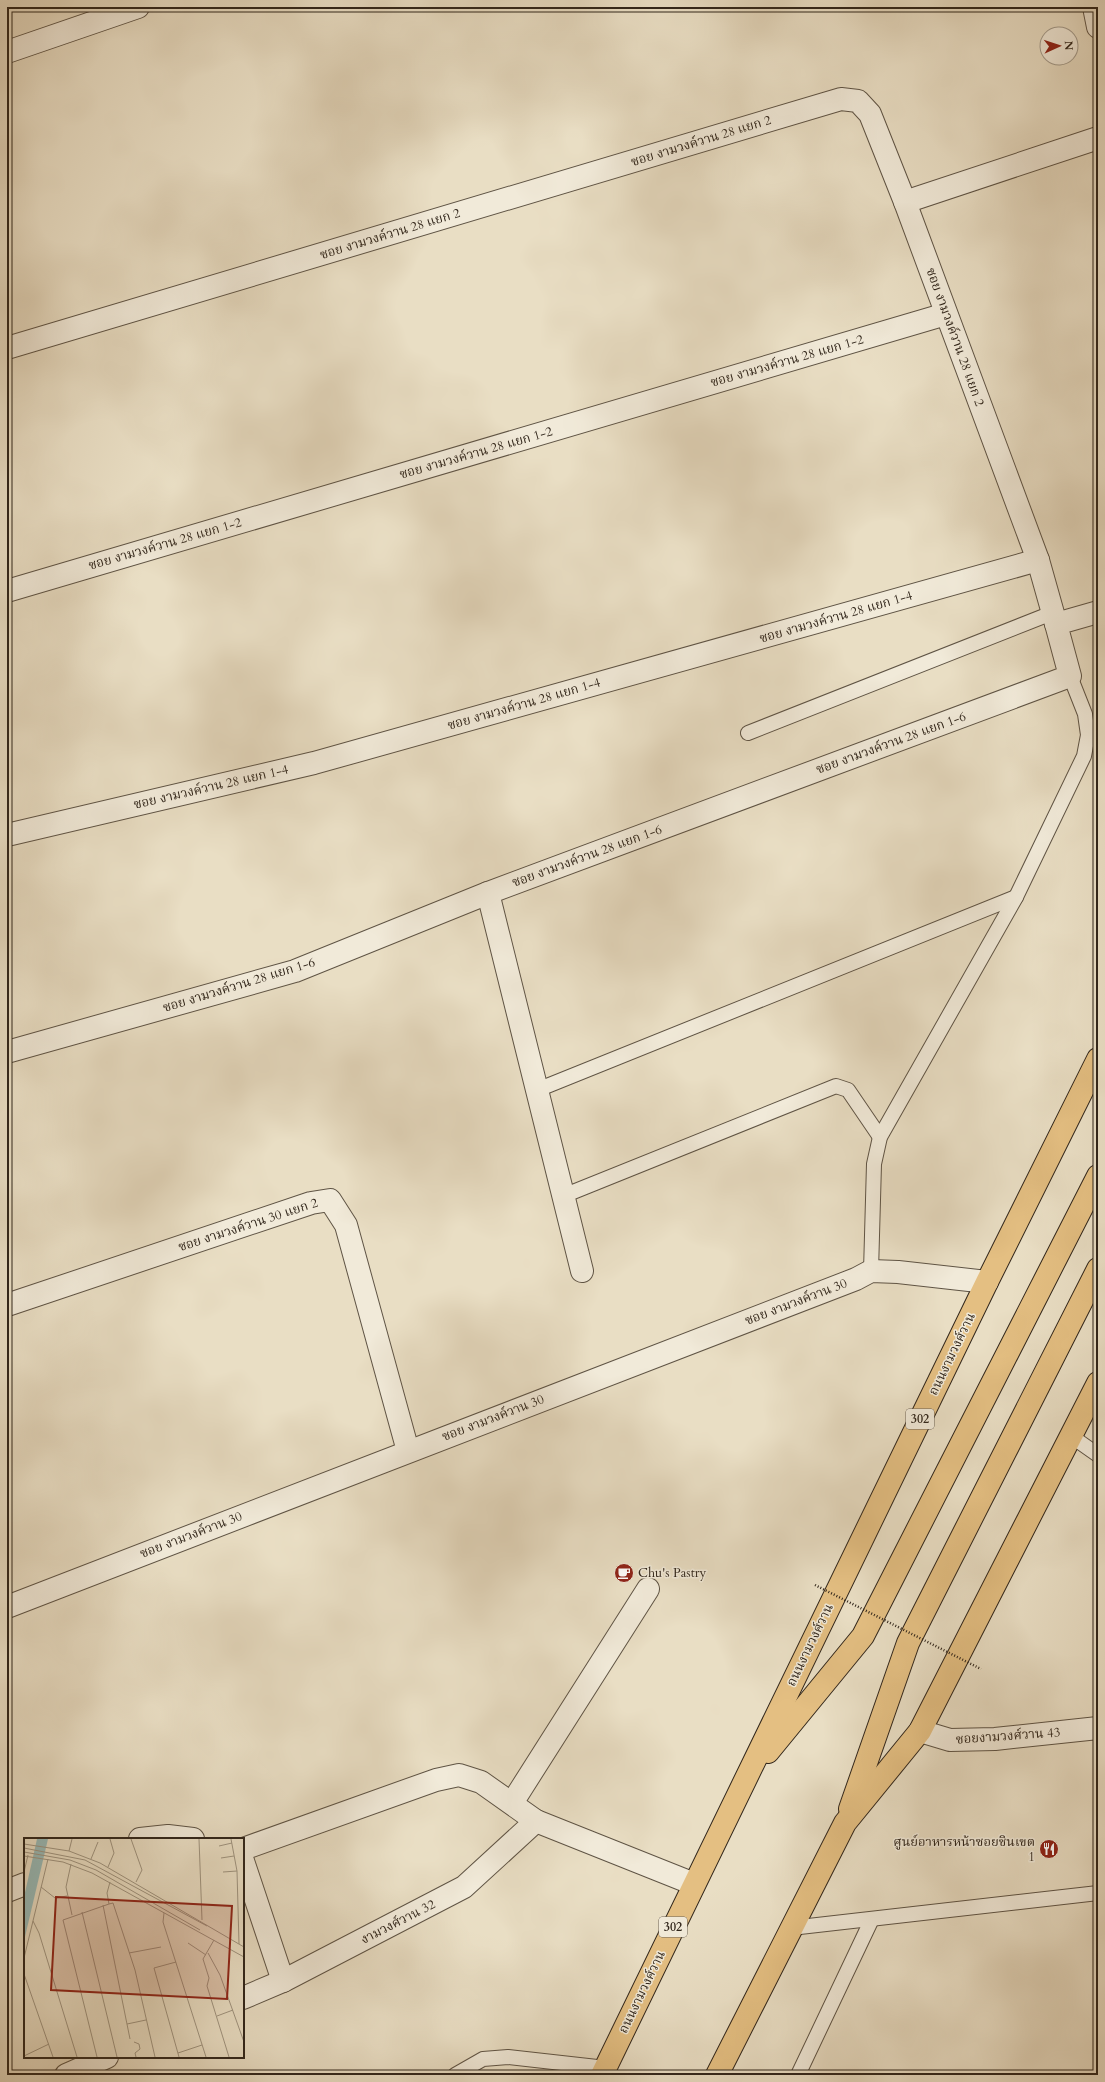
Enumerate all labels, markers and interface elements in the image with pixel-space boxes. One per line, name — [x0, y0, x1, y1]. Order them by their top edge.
north arrow — [1039, 26, 1079, 66]
text: N — [1061, 40, 1076, 51]
street label: ซอย งามวงค์วาน 28 แยก 2 — [629, 111, 774, 171]
street label: ซอย งามวงค์วาน 28 แยก 2 — [318, 204, 463, 264]
street label: ซอย งามวงค์วาน 28 แยก 2 — [922, 265, 989, 409]
street label: ซอย งามวงค์วาน 28 แยก 1-2 — [708, 330, 866, 391]
street label: ซอย งามวงค์วาน 28 แยก 1-2 — [397, 422, 555, 483]
street label: ซอย งามวงค์วาน 28 แยก 1-2 — [86, 513, 244, 574]
street label: ซอย งามวงค์วาน 28 แยก 1-4 — [757, 586, 915, 647]
street label: ซอย งามวงค์วาน 28 แยก 1-4 — [445, 673, 603, 734]
street label: ซอย งามวงค์วาน 28 แยก 1-6 — [814, 707, 969, 779]
street label: ซอย งามวงค์วาน 28 แยก 1-4 — [132, 760, 290, 814]
street label: ซอย งามวงค์วาน 28 แยก 1-6 — [510, 820, 665, 892]
street label: ซอย งามวงค์วาน 28 แยก 1-6 — [161, 953, 318, 1017]
street label: ซอย งามวงค์วาน 30 แยก 2 — [176, 1194, 320, 1256]
street label: ซอย งามวงค์วาน 30 — [742, 1274, 850, 1330]
street label: ถนนงามวงศ์วาน — [924, 1309, 980, 1398]
street label: ซอย งามวงค์วาน 30 — [439, 1390, 547, 1446]
road number: 302 — [906, 1409, 934, 1429]
street label: ซอย งามวงค์วาน 30 — [137, 1507, 245, 1563]
cafe icon: Chu's Pastry — [613, 1562, 635, 1584]
place label: Chu's Pastry — [638, 1564, 707, 1582]
street label: ถนนงามวงศ์วาน — [782, 1600, 838, 1689]
street label: ซอยงามวงศ์วาน 43 — [955, 1723, 1061, 1749]
place label: ศูนย์อาหารหน้าซอยชินเขต 1 — [893, 1833, 1035, 1866]
inset map — [24, 1838, 244, 2058]
restaurant icon: ศูนย์อาหารหน้าซอยชินเขต 1 — [1038, 1838, 1060, 1860]
street label: งามวงศ์วาน 32 — [358, 1895, 439, 1949]
road number: 302 — [659, 1917, 687, 1937]
street label: ถนนงามวงศ์วาน — [614, 1947, 670, 2036]

